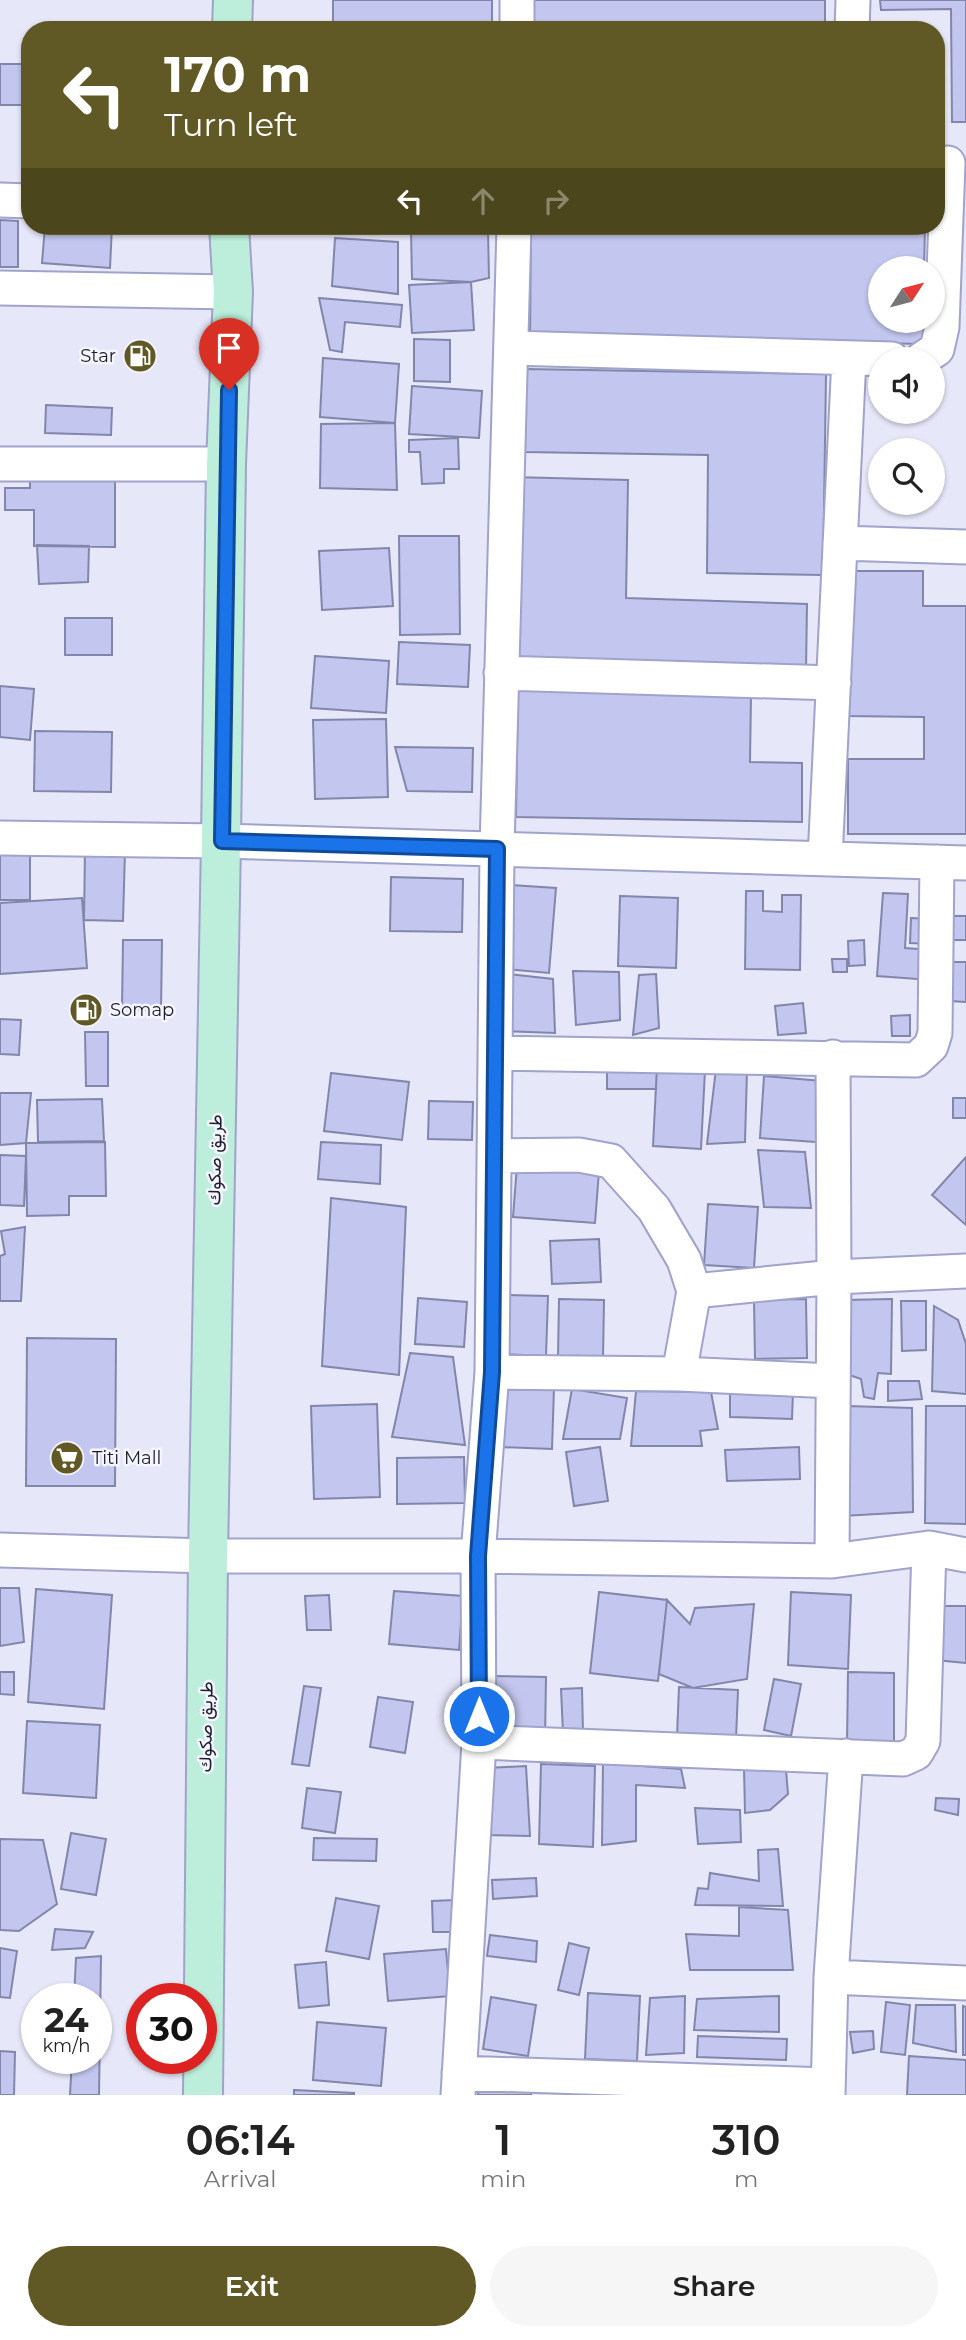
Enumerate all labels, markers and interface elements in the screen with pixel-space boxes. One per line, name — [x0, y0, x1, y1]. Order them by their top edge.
text: 170 m — [164, 45, 311, 104]
icon: left — [49, 49, 140, 140]
text: Turn left — [164, 105, 298, 144]
icon: left — [391, 182, 429, 220]
icon: ahead — [464, 182, 502, 220]
icon: right — [537, 182, 575, 220]
north arrow — [868, 256, 945, 332]
map controls — [868, 256, 945, 515]
pin — [199, 318, 259, 390]
icon: arrive — [210, 329, 248, 367]
fuel station icon: Star — [121, 337, 159, 375]
place label: Star — [80, 345, 116, 367]
button: sound — [868, 347, 945, 424]
button: search — [868, 438, 945, 515]
fuel station icon: Somap — [67, 991, 105, 1029]
place label: Somap — [110, 999, 174, 1021]
street label: طريق صكوك — [203, 1114, 227, 1206]
supermarket icon: Titi Mall — [48, 1439, 86, 1477]
place label: Titi Mall — [92, 1447, 161, 1469]
position arrow — [442, 1679, 516, 1753]
street label: طريق صكوك — [194, 1681, 218, 1773]
speed limit sign: 30 — [126, 1983, 217, 2074]
text: 24 — [44, 1998, 89, 2041]
text: km/h — [42, 2035, 91, 2057]
text: 06:14 — [185, 2114, 295, 2166]
text: 1 — [495, 2114, 511, 2166]
text: 310 — [712, 2114, 781, 2166]
text: Arrival — [204, 2165, 276, 2193]
text: min — [480, 2165, 526, 2193]
text: m — [734, 2165, 758, 2193]
button: Exit — [28, 2246, 476, 2326]
button: Share — [490, 2246, 938, 2326]

